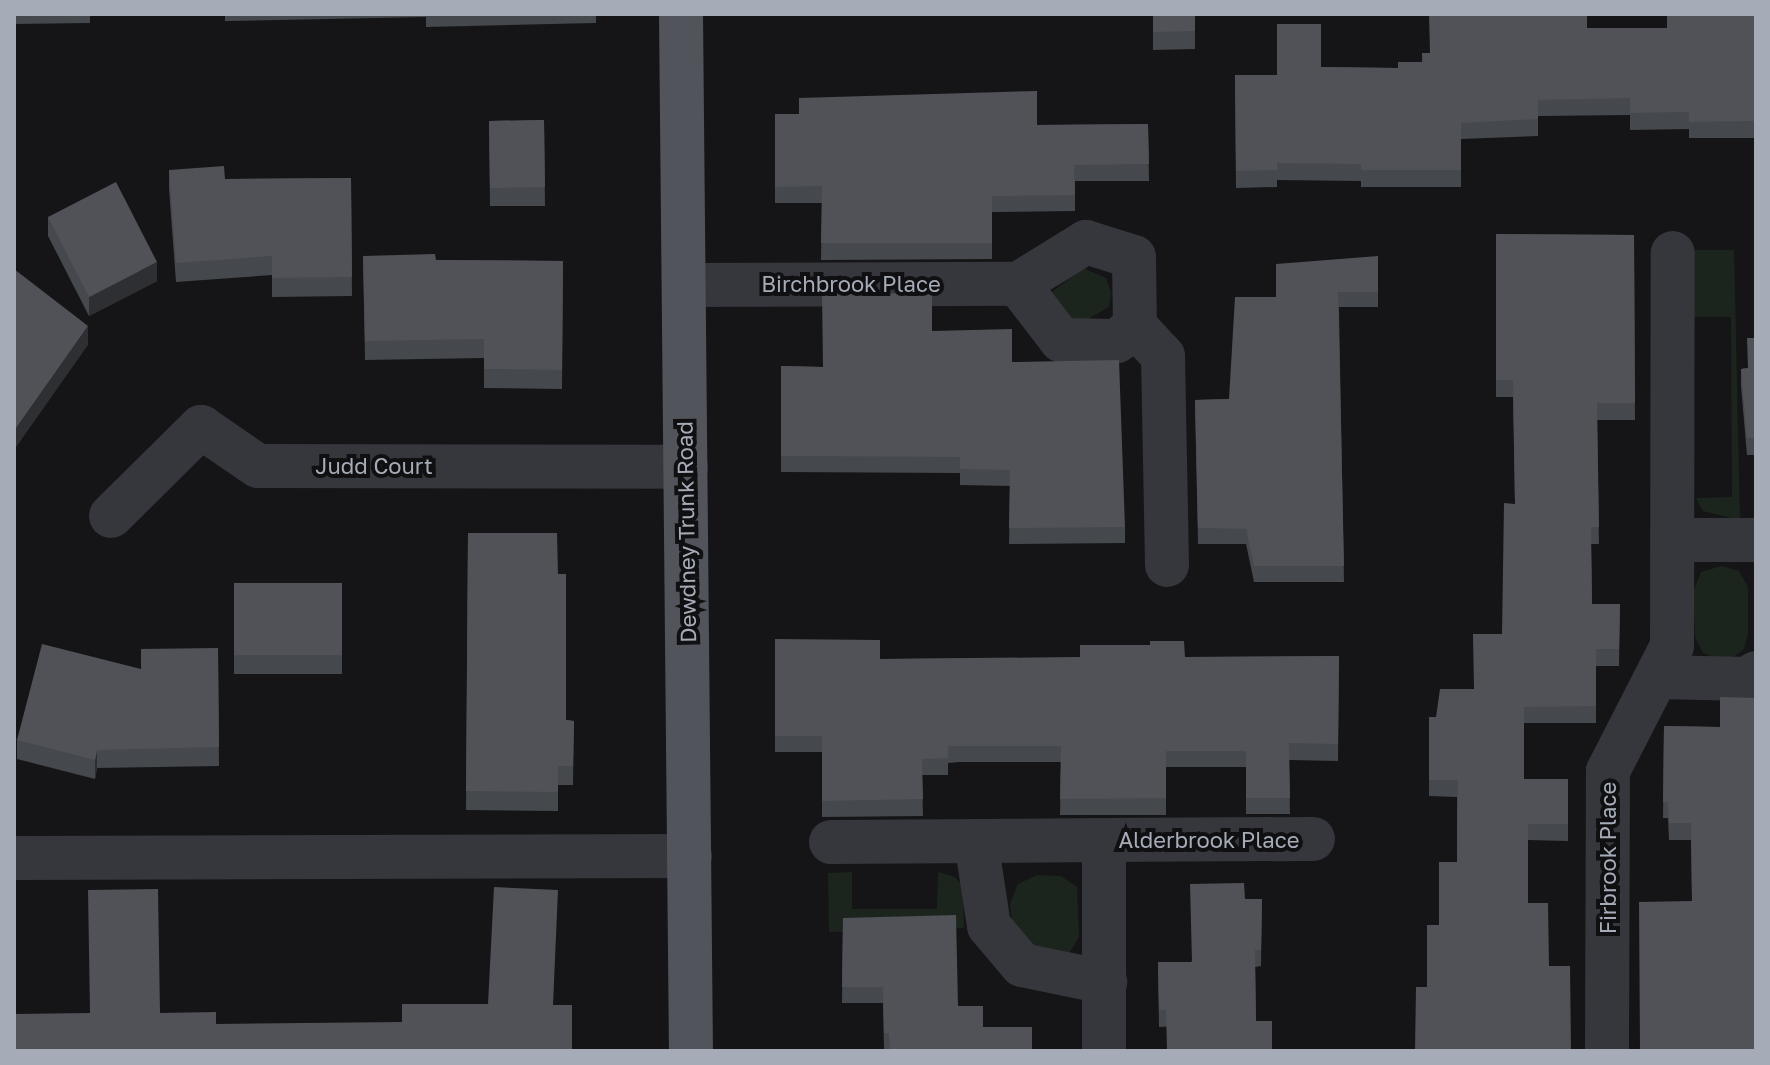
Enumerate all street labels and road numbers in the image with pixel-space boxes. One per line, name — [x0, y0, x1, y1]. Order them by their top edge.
street label: Birchbrook Place — [761, 271, 941, 297]
street label: Dewdney Trunk Road — [671, 421, 701, 643]
street label: Judd Court — [315, 453, 433, 479]
street label: Firbrook Place — [1595, 782, 1621, 934]
street label: Alderbrook Place — [1119, 827, 1299, 853]

